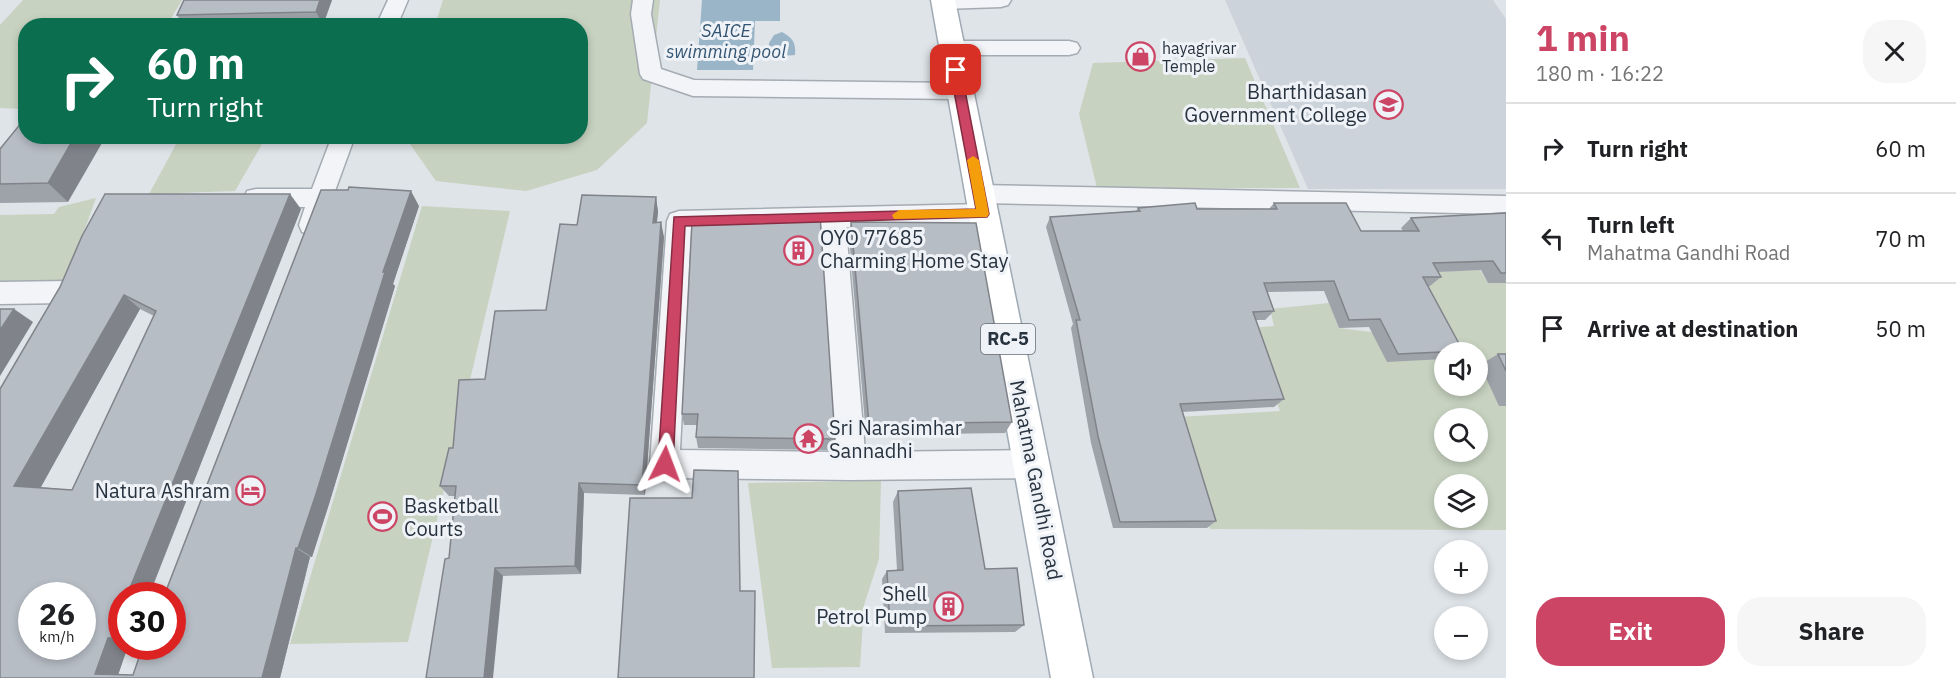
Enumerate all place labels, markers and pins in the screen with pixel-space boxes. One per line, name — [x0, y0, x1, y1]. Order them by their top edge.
place label: hayagrivar Temple — [1162, 38, 1236, 76]
shop icon: hayagrivar Temple — [1125, 41, 1157, 73]
pin — [930, 44, 981, 95]
place label: Bharthidasan Government College — [1184, 78, 1367, 128]
school or university icon: Bharthidasan Government College — [1372, 88, 1404, 120]
place label: OYO 77685 Charming Home Stay — [820, 224, 1009, 274]
building icon: OYO 77685 Charming Home Stay — [783, 234, 815, 266]
place label: Sri Narasimhar Sannadhi — [829, 414, 962, 464]
temple icon: Sri Narasimhar Sannadhi — [792, 423, 824, 455]
hotel icon: Natura Ashram — [235, 475, 267, 507]
place label: Natura Ashram — [95, 477, 230, 504]
place label: Basketball Courts — [404, 492, 499, 542]
sports icon: Basketball Courts — [367, 501, 399, 533]
place label: Shell Petrol Pump — [816, 580, 927, 630]
building icon: Shell Petrol Pump — [932, 590, 964, 622]

